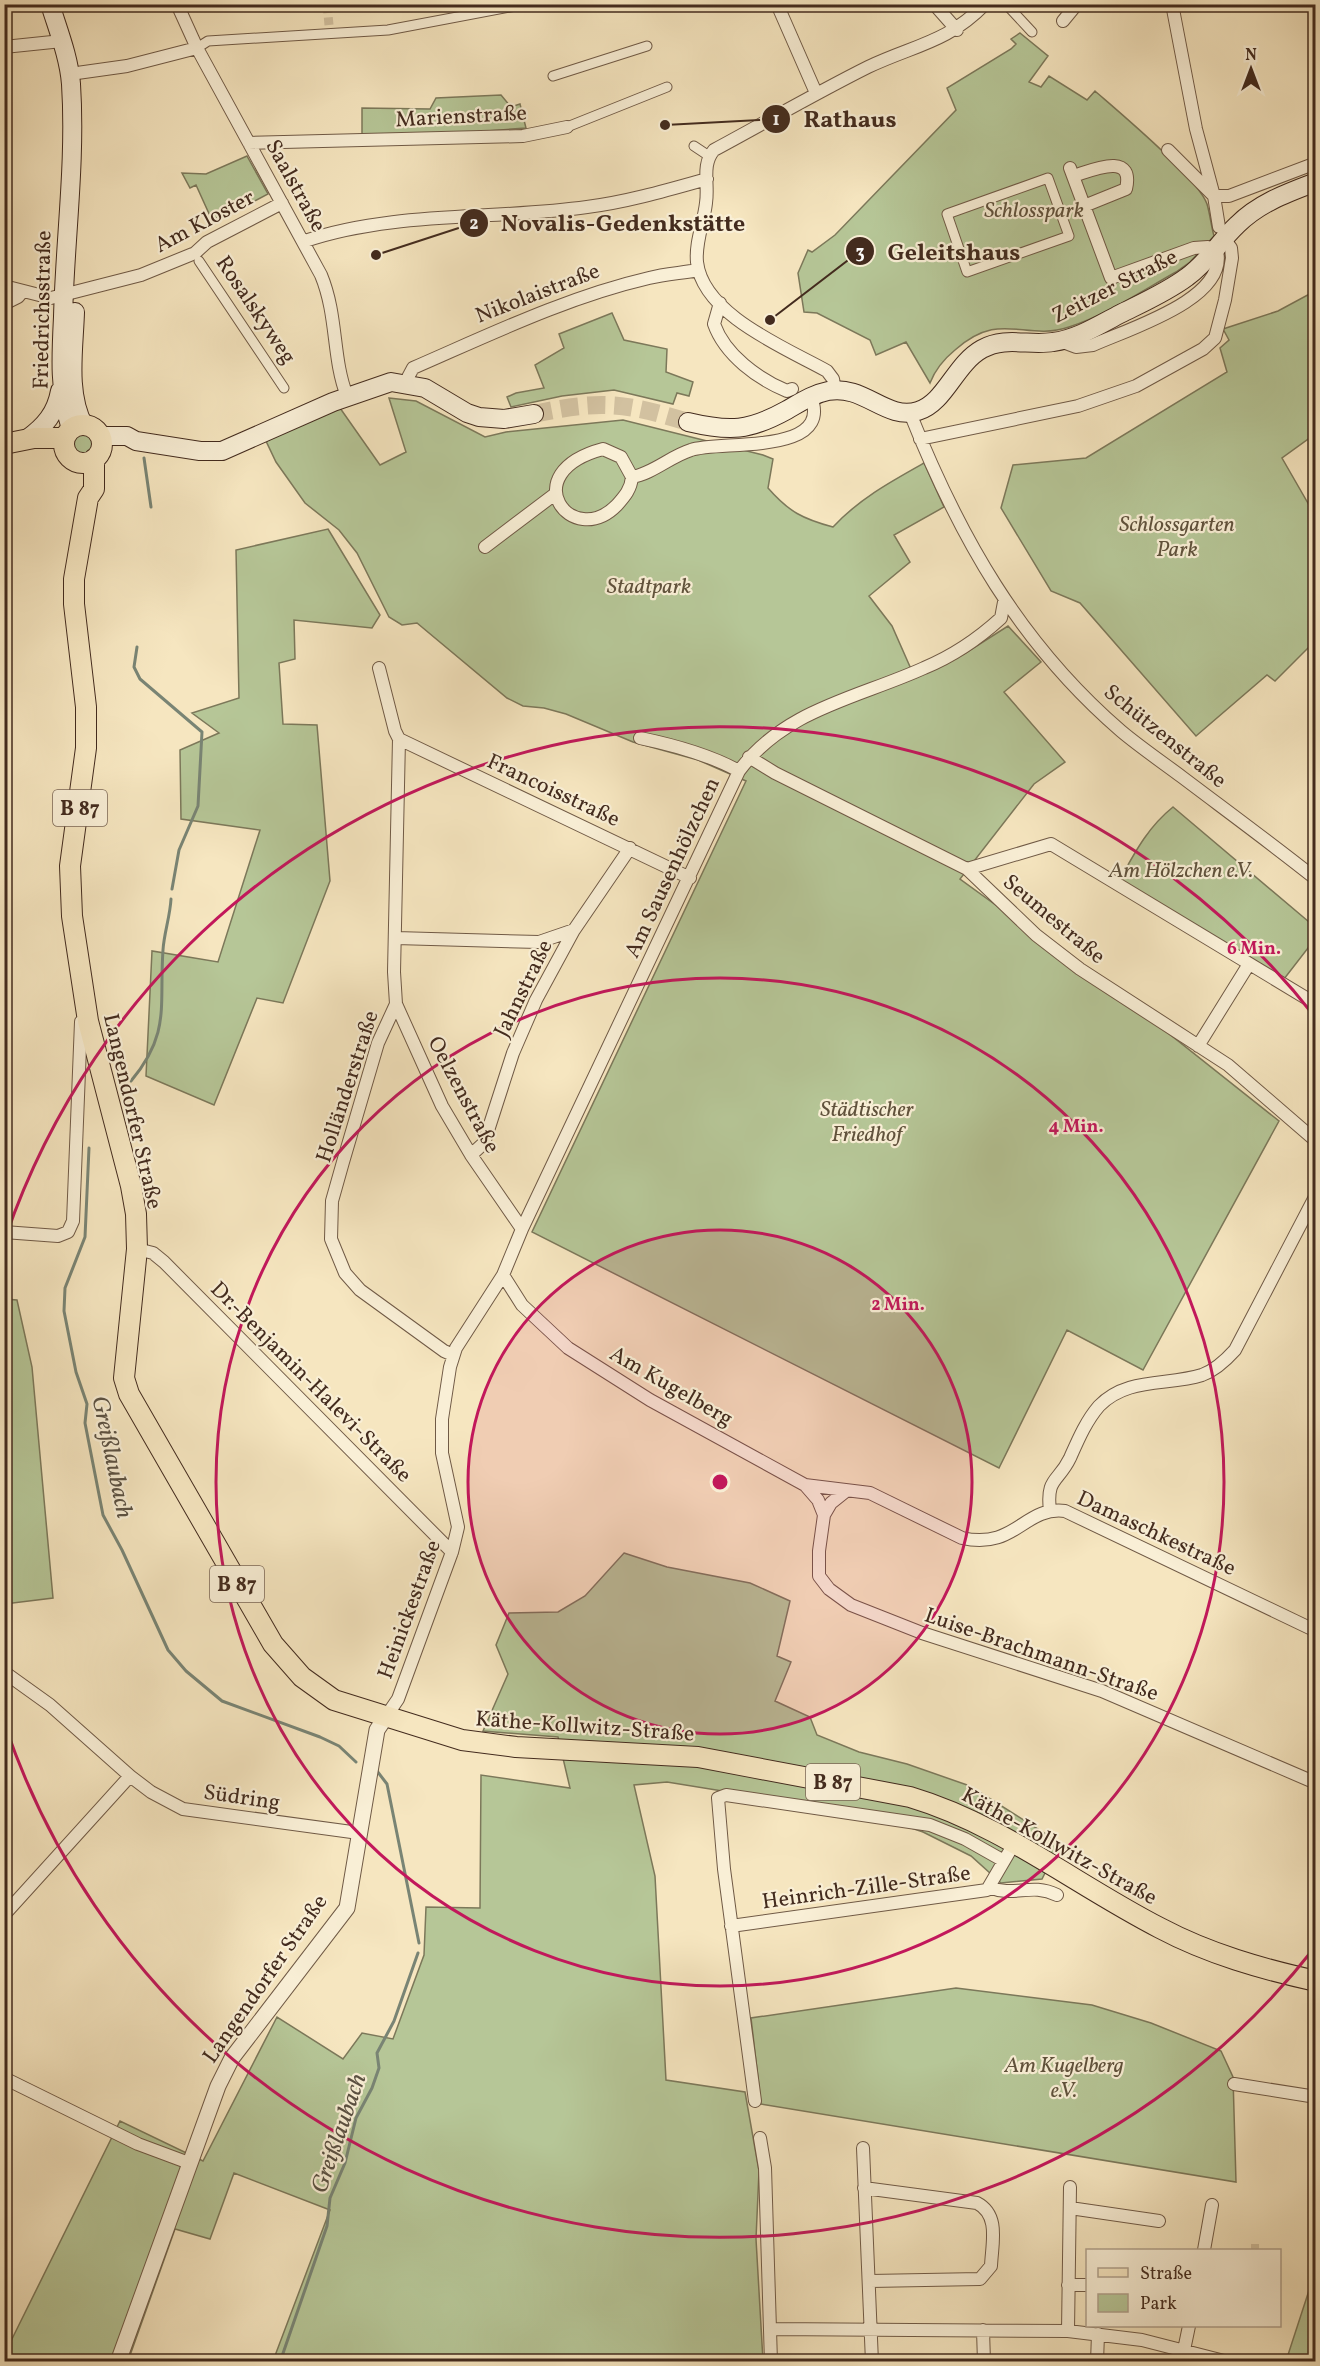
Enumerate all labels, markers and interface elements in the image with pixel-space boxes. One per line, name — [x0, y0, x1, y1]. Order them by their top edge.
north arrow — [1221, 39, 1281, 99]
text: N — [1245, 45, 1257, 67]
callout: Rathaus — [761, 98, 908, 140]
street label: Marienstraße — [395, 99, 528, 136]
text: Rathaus — [803, 104, 897, 138]
text: 1 — [772, 108, 780, 133]
street label: Saalstraße — [257, 134, 333, 238]
street label: Am Kloster — [150, 183, 261, 262]
park label: Schlosspark — [984, 196, 1084, 227]
callout: Novalis-Gedenkstätte — [459, 202, 758, 244]
text: Novalis-Gedenkstätte — [501, 208, 745, 242]
text: 2 — [469, 212, 479, 237]
street label: Friedrichsstraße — [27, 230, 60, 390]
callout: Geleitshaus — [845, 230, 1032, 272]
text: Geleitshaus — [888, 237, 1020, 271]
text: 3 — [855, 241, 865, 266]
street label: Zeitzer Straße — [1047, 242, 1183, 332]
street label: Rosalskyweg — [207, 250, 303, 371]
street label: Nikolaistraße — [471, 256, 605, 332]
park label: Schlossgarten Park — [1119, 510, 1235, 566]
park label: Stadtpark — [607, 572, 691, 603]
street label: Schützenstraße — [1096, 678, 1233, 796]
street label: Francoisstraße — [481, 747, 625, 836]
street label: Am Sausenhölzchen — [618, 773, 729, 963]
road number: B 87 — [53, 790, 107, 826]
park label: Am Hölzchen e.V. — [1108, 856, 1253, 887]
street label: Seumestraße — [995, 868, 1112, 972]
street label: Jahnstraße — [487, 935, 561, 1043]
text: 6 Min. — [1227, 937, 1281, 962]
street label: Holländerstraße — [309, 1007, 388, 1167]
street label: Langendorfer Straße — [94, 1011, 169, 1212]
street label: Oelzenstraße — [419, 1031, 507, 1159]
park label: Städtischer Friedhof — [820, 1095, 915, 1151]
text: 4 Min. — [1048, 1115, 1104, 1140]
street label: Dr.-Benjamin-Halevi-Straße — [203, 1275, 418, 1490]
text: 2 Min. — [871, 1293, 925, 1318]
street label: Am Kugelberg — [603, 1339, 738, 1435]
water label: Greißlaubach — [81, 1393, 141, 1522]
centre of rings — [710, 1472, 730, 1492]
street label: Damaschkestraße — [1071, 1484, 1241, 1585]
street label: Heinickestraße — [371, 1536, 450, 1684]
road number: B 87 — [210, 1566, 264, 1602]
street label: Luise-Brachmann-Straße — [920, 1601, 1162, 1710]
street label: Käthe-Kollwitz-Straße — [474, 1704, 695, 1751]
road number: B 87 — [806, 1764, 860, 1800]
street label: Südring — [201, 1778, 282, 1819]
street label: Käthe-Kollwitz-Straße — [955, 1780, 1162, 1914]
street label: Heinrich-Zille-Straße — [760, 1858, 973, 1918]
street label: Langendorfer Straße — [196, 1889, 336, 2070]
park label: Am Kugelberg e.V. — [1003, 2051, 1124, 2107]
water label: Greißlaubach — [304, 2069, 376, 2198]
legend — [1086, 2249, 1281, 2327]
text: Straße — [1140, 2262, 1192, 2287]
text: Park — [1140, 2292, 1177, 2317]

